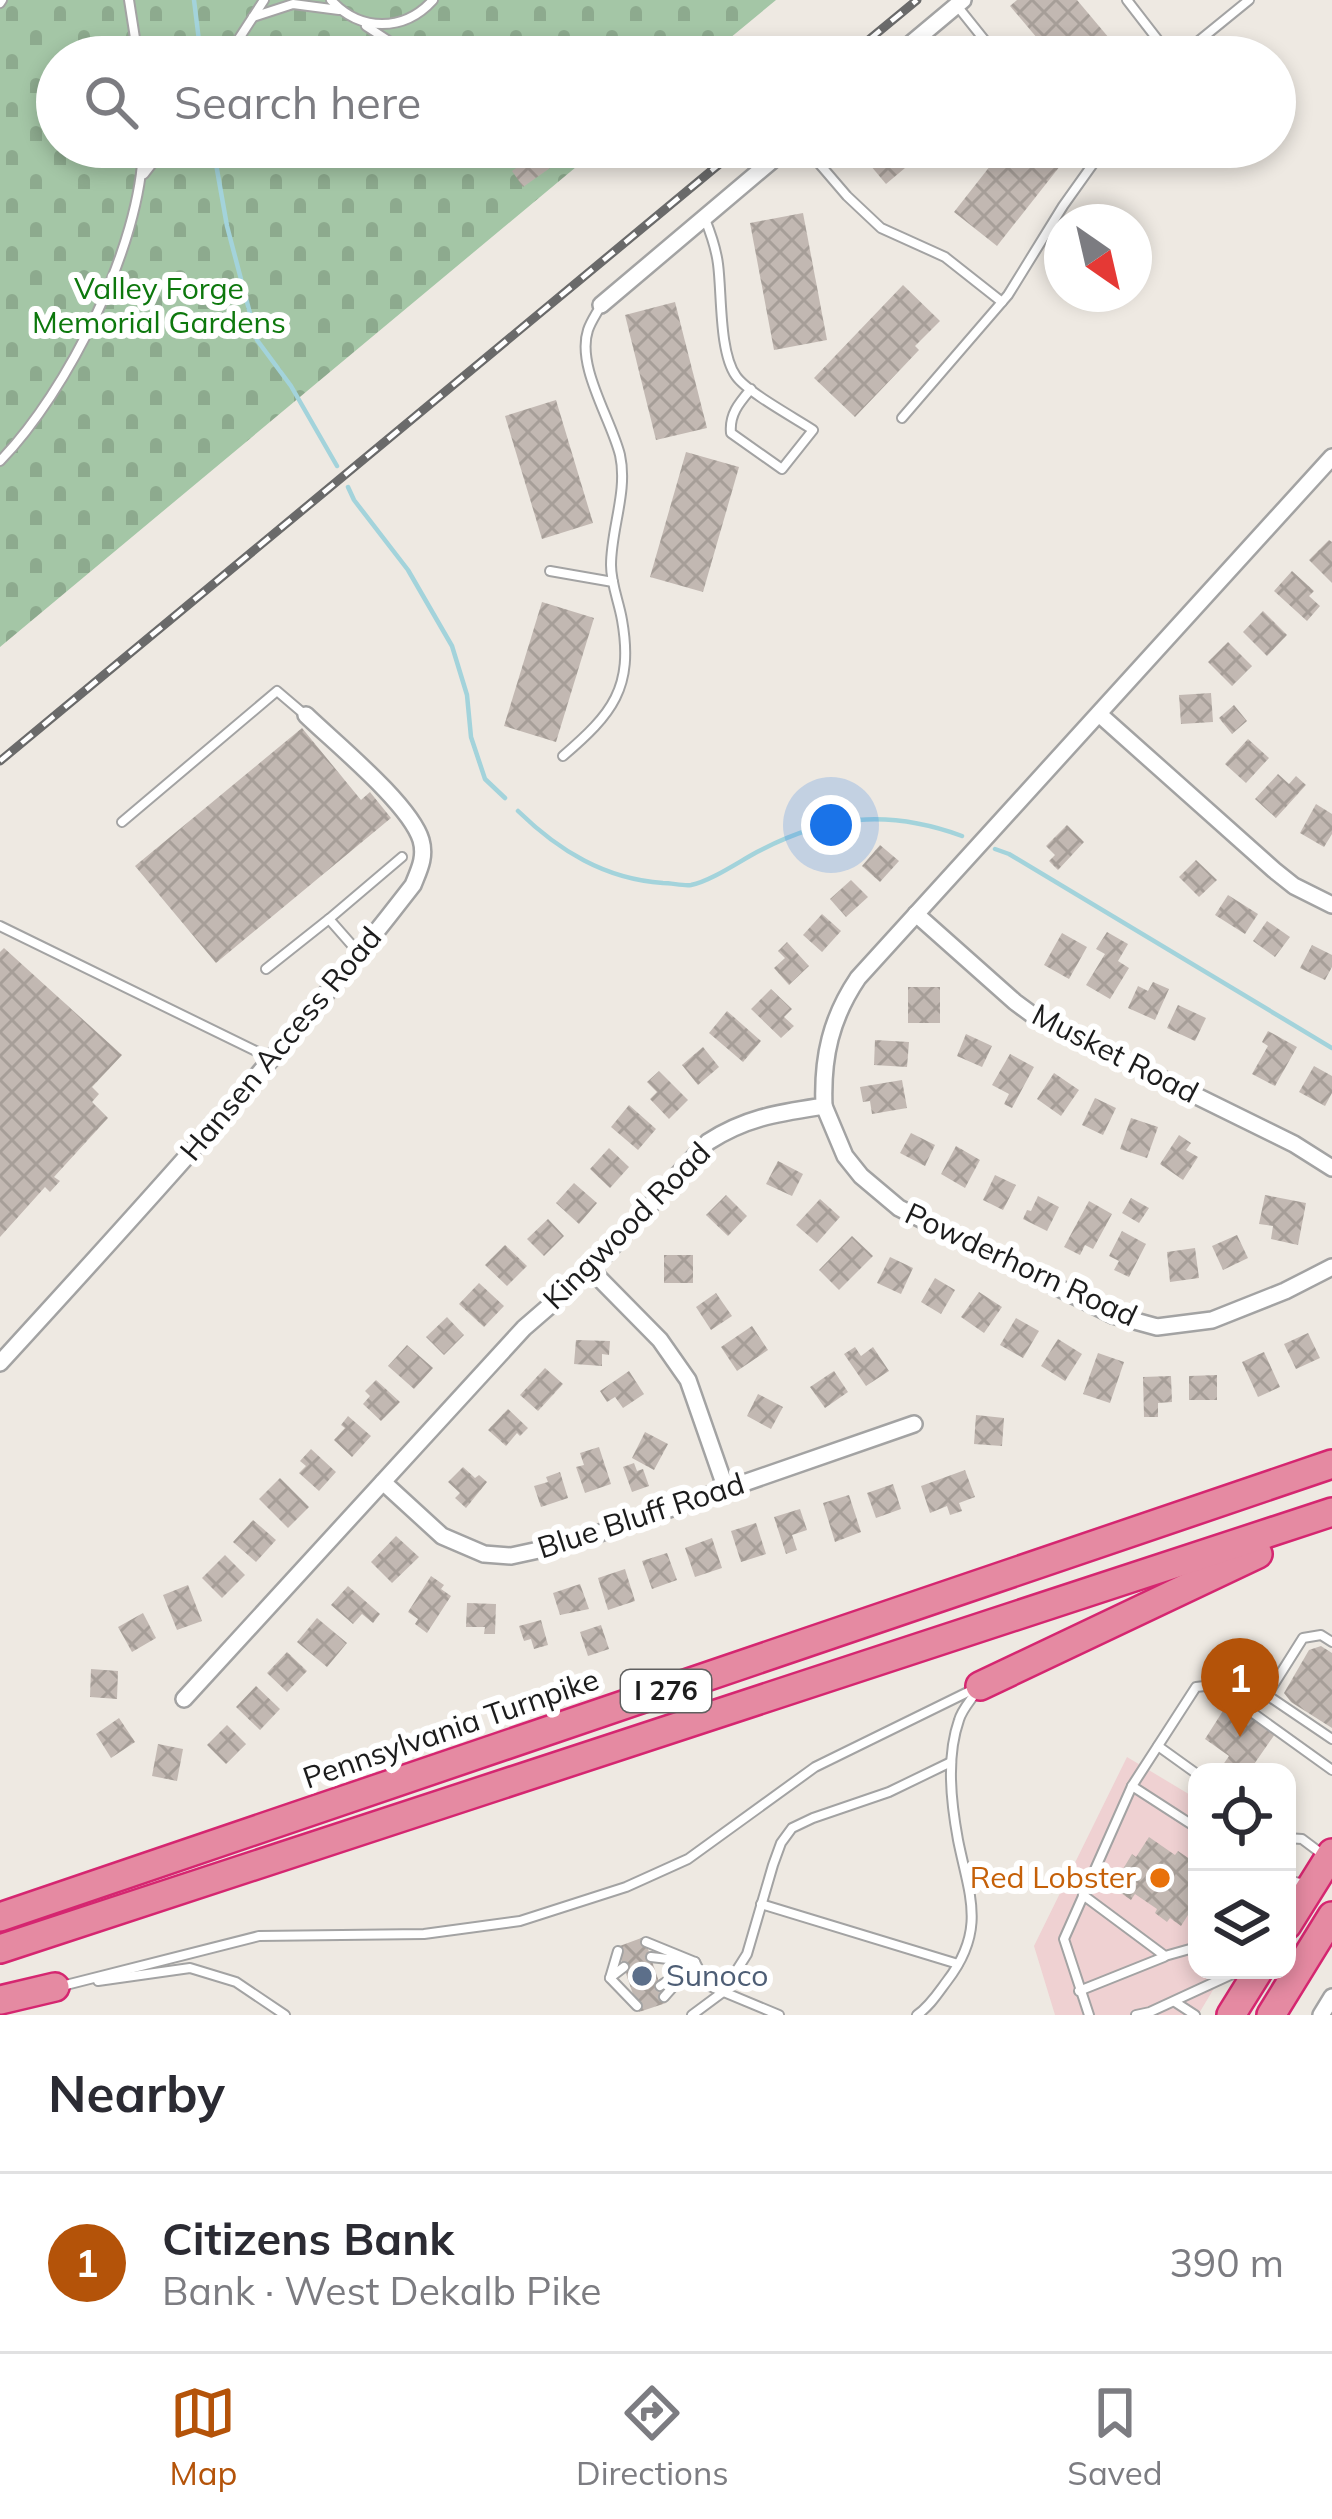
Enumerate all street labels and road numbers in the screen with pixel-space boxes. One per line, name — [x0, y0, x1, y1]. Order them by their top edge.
street label: Hansen Access Road — [171, 919, 389, 1168]
street label: Musket Road — [1026, 995, 1205, 1111]
street label: Kingwood Road — [535, 1134, 718, 1317]
street label: Powderhorn Road — [899, 1194, 1143, 1334]
street label: Blue Bluff Road — [533, 1464, 749, 1566]
street label: Pennsylvania Turnpike — [298, 1660, 604, 1797]
road number: I 276 — [621, 1670, 711, 1712]

